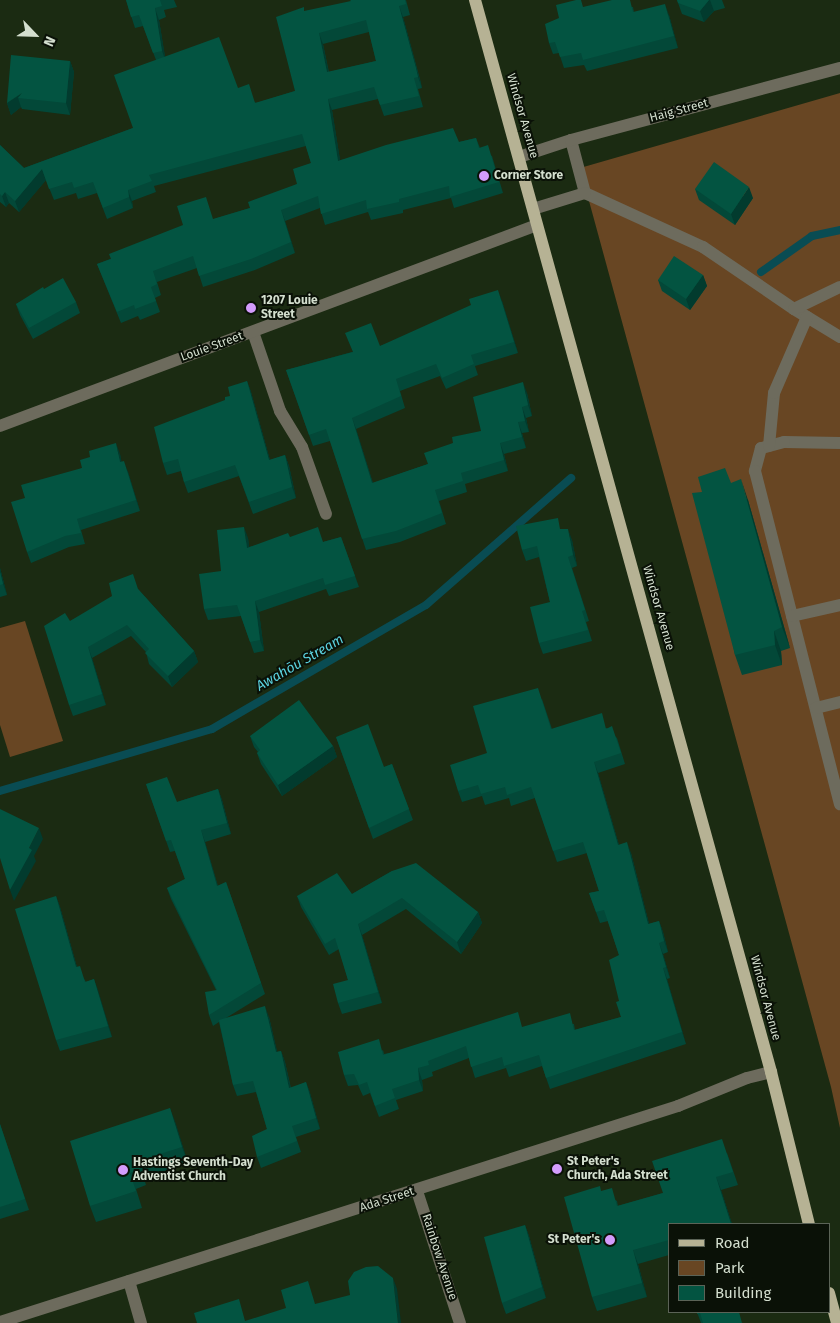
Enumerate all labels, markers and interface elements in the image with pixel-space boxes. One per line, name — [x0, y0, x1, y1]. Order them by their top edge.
north arrow — [10, 10, 60, 60]
text: N — [40, 34, 59, 49]
street label: Windsor Avenue — [503, 72, 541, 160]
street label: Haig Street — [648, 96, 710, 126]
place label: Corner Store — [494, 169, 563, 183]
marker: Corner Store — [478, 170, 490, 182]
place label: 1207 Louie Street — [261, 294, 318, 322]
marker: 1207 Louie Street — [245, 302, 257, 314]
street label: Louie Street — [179, 329, 245, 365]
street label: Windsor Avenue — [639, 564, 677, 652]
water label: Awahōu Stream — [253, 631, 347, 695]
street label: Windsor Avenue — [747, 954, 783, 1042]
place label: St Peter's Church, Ada Street — [567, 1155, 668, 1183]
place label: Hastings Seventh-Day Adventist Church — [133, 1156, 253, 1184]
marker: St Peter's Church, Ada Street — [551, 1163, 563, 1175]
marker: Hastings Seventh-Day Adventist Church — [117, 1164, 129, 1176]
street label: Ada Street — [358, 1184, 416, 1216]
street label: Rainbow Avenue — [418, 1212, 460, 1302]
legend — [668, 1223, 830, 1313]
place label: St Peter's — [548, 1233, 600, 1247]
marker: St Peter's — [604, 1234, 616, 1246]
text: Road — [715, 1234, 750, 1252]
text: Park — [715, 1259, 745, 1277]
text: Building — [715, 1284, 771, 1302]

